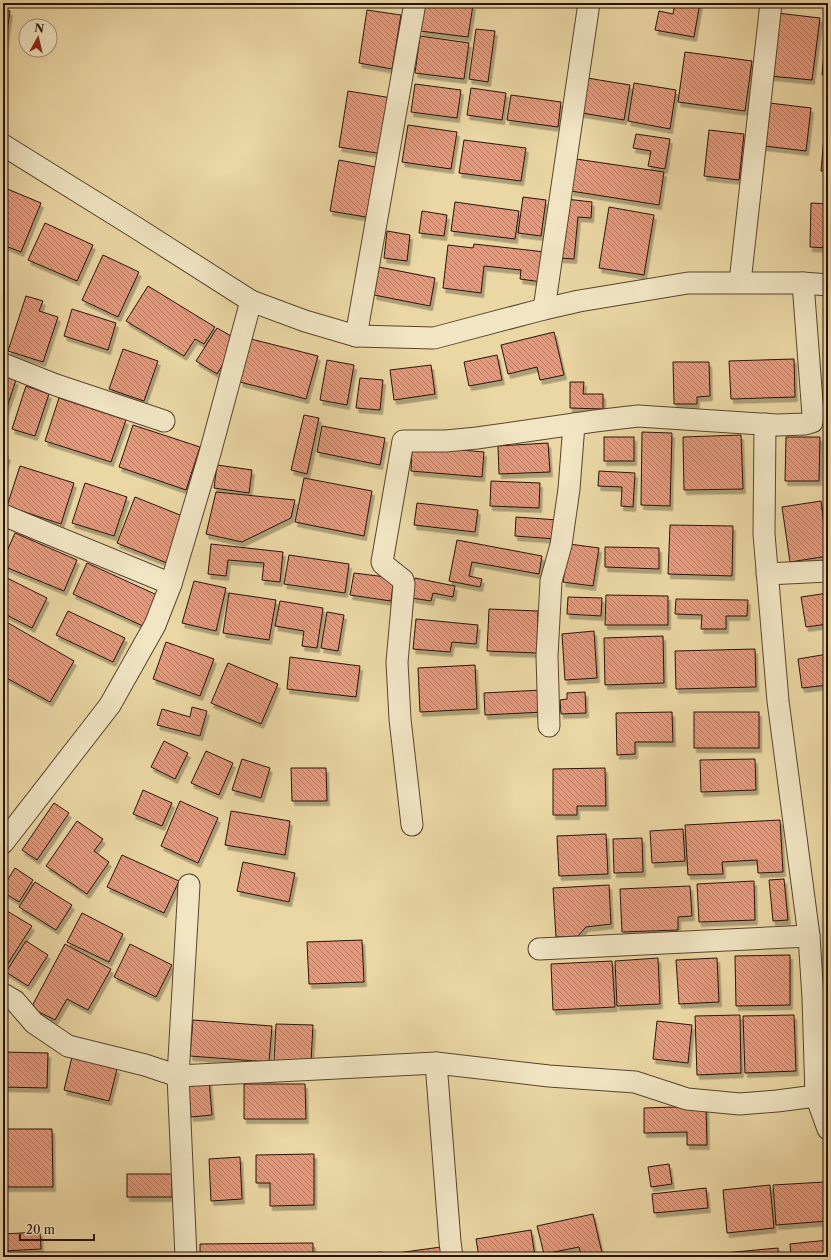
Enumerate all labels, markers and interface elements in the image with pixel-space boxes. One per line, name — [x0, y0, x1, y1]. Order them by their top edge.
north arrow — [18, 18, 58, 58]
text: N — [34, 21, 46, 36]
scale bar — [20, 1216, 94, 1242]
text: 20 m — [26, 1222, 55, 1237]

